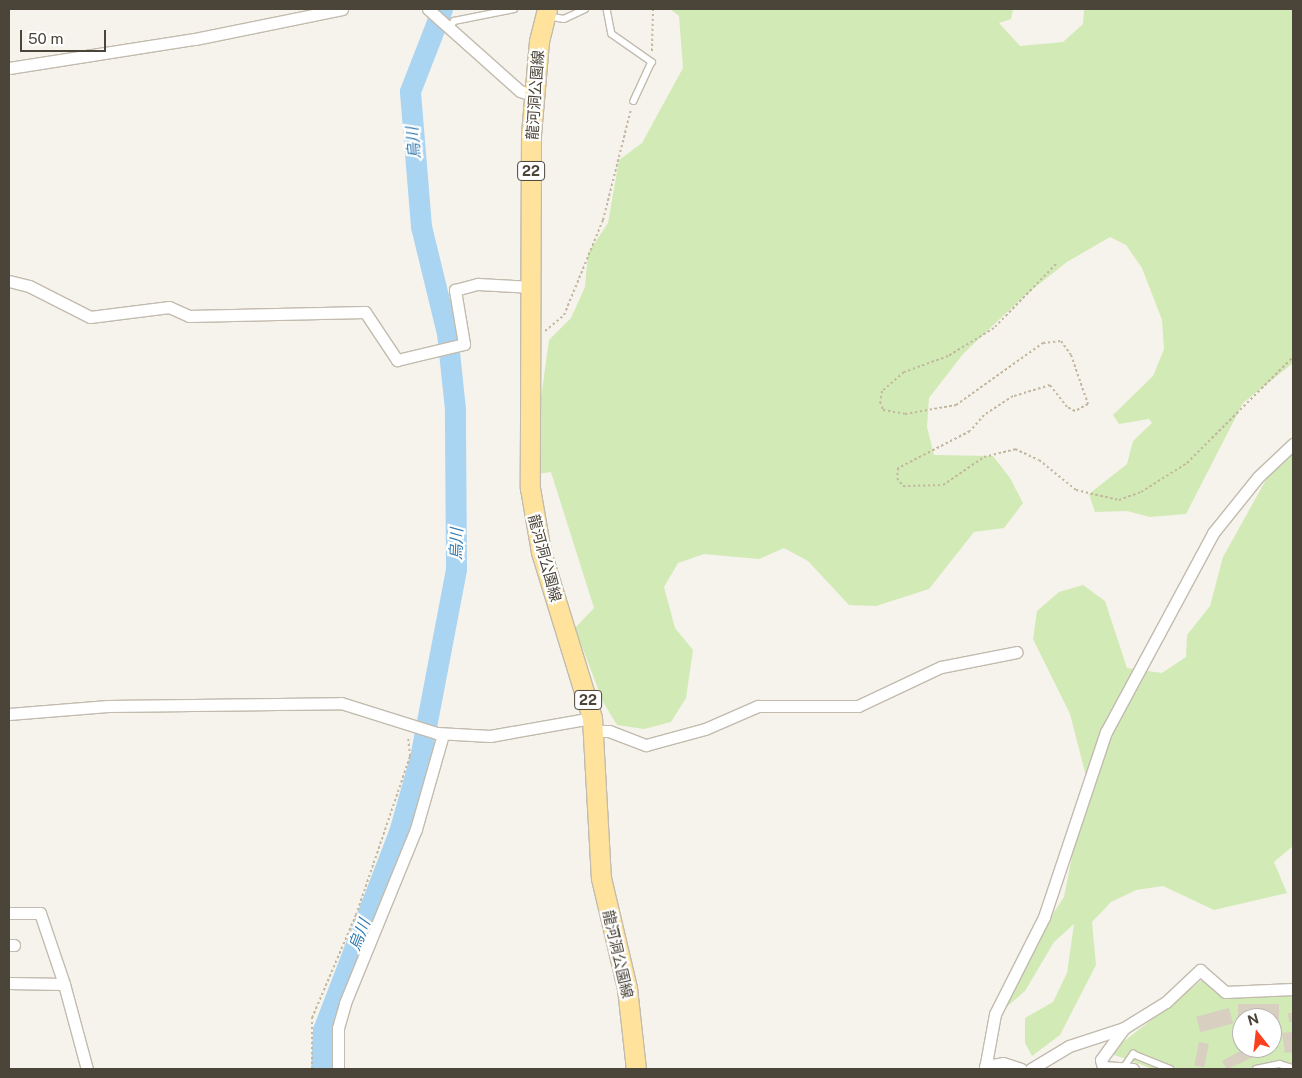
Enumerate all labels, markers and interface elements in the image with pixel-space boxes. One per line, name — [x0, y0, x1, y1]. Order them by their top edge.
scale bar — [22, 20, 109, 52]
text: 50 m — [28, 30, 63, 47]
street label: 龍河洞公園線 — [523, 49, 547, 141]
water label: 烏川 — [403, 126, 425, 160]
road number: 22 — [516, 160, 546, 182]
street label: 龍河洞公園線 — [525, 512, 565, 604]
water label: 烏川 — [447, 528, 467, 560]
road number: 22 — [573, 688, 603, 712]
street label: 龍河洞公園線 — [599, 908, 637, 1000]
water label: 烏川 — [345, 917, 375, 953]
north arrow — [1232, 1008, 1282, 1058]
text: N — [1246, 1010, 1261, 1029]

